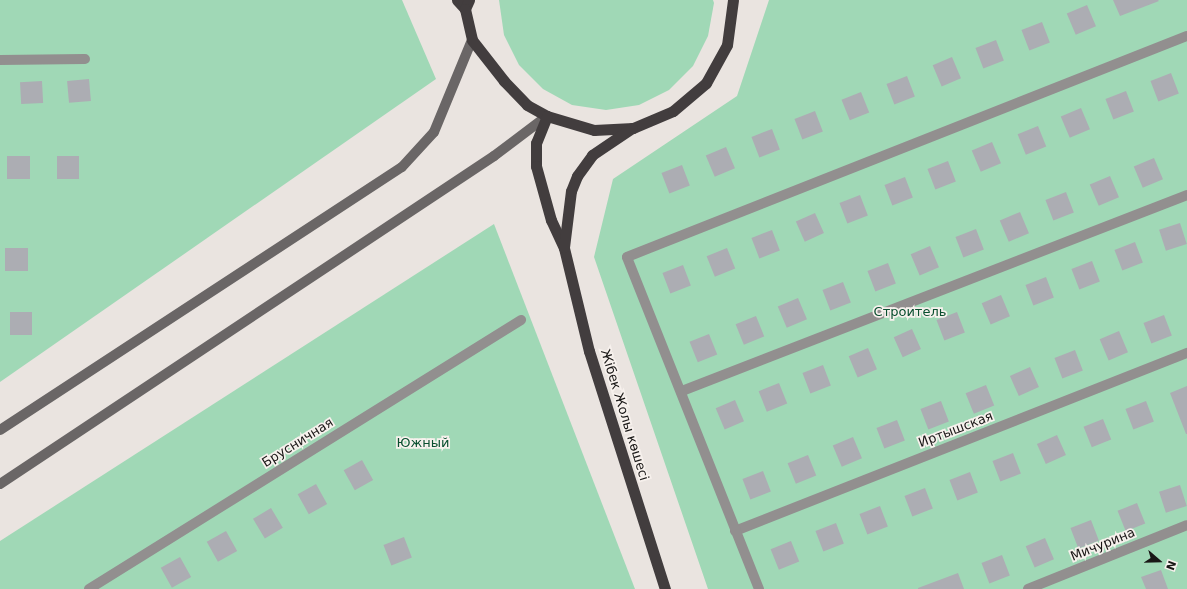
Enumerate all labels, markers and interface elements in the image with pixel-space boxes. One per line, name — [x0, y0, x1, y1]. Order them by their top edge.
park label: Строитель — [874, 304, 946, 320]
street label: Жібек Жолы көшесі — [597, 347, 651, 483]
street label: Иртышская — [917, 409, 995, 451]
street label: Брусничная — [260, 415, 336, 471]
park label: Южный — [397, 435, 449, 451]
street label: Мичурина — [1068, 525, 1138, 565]
north arrow — [1139, 541, 1179, 581]
text: N — [1163, 559, 1178, 572]

